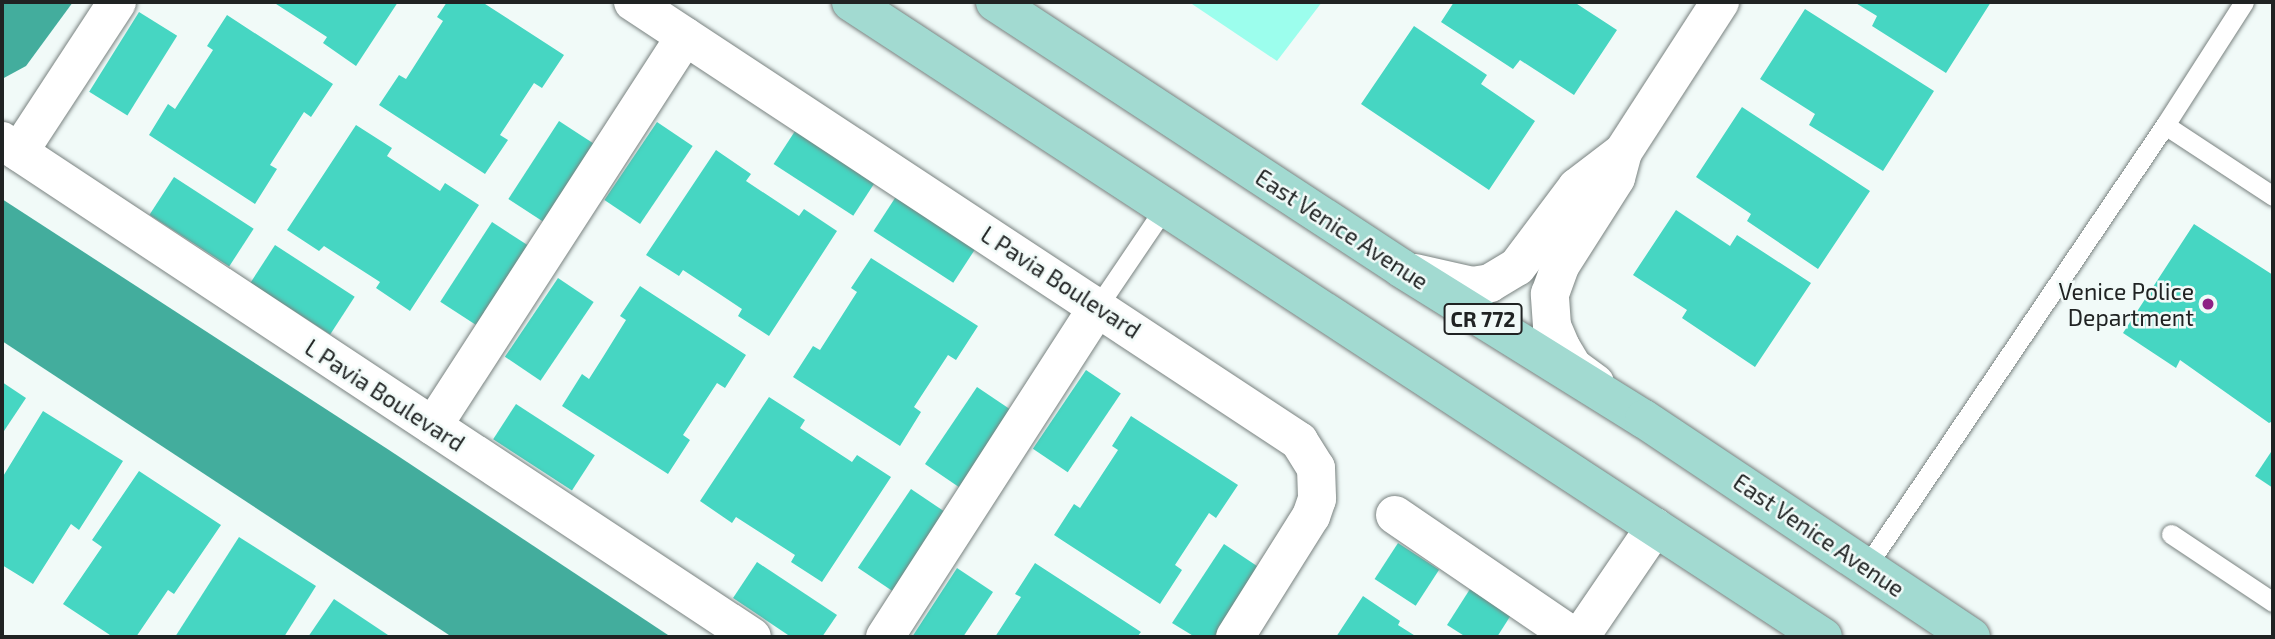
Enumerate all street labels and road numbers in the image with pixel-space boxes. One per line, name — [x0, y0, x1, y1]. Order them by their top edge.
street label: East Venice Avenue — [1250, 163, 1434, 295]
street label: L Pavia Boulevard — [976, 220, 1146, 344]
road number: CR 772 — [1443, 302, 1523, 336]
street label: L Pavia Boulevard — [300, 333, 470, 457]
street label: East Venice Avenue — [1728, 467, 1910, 603]

